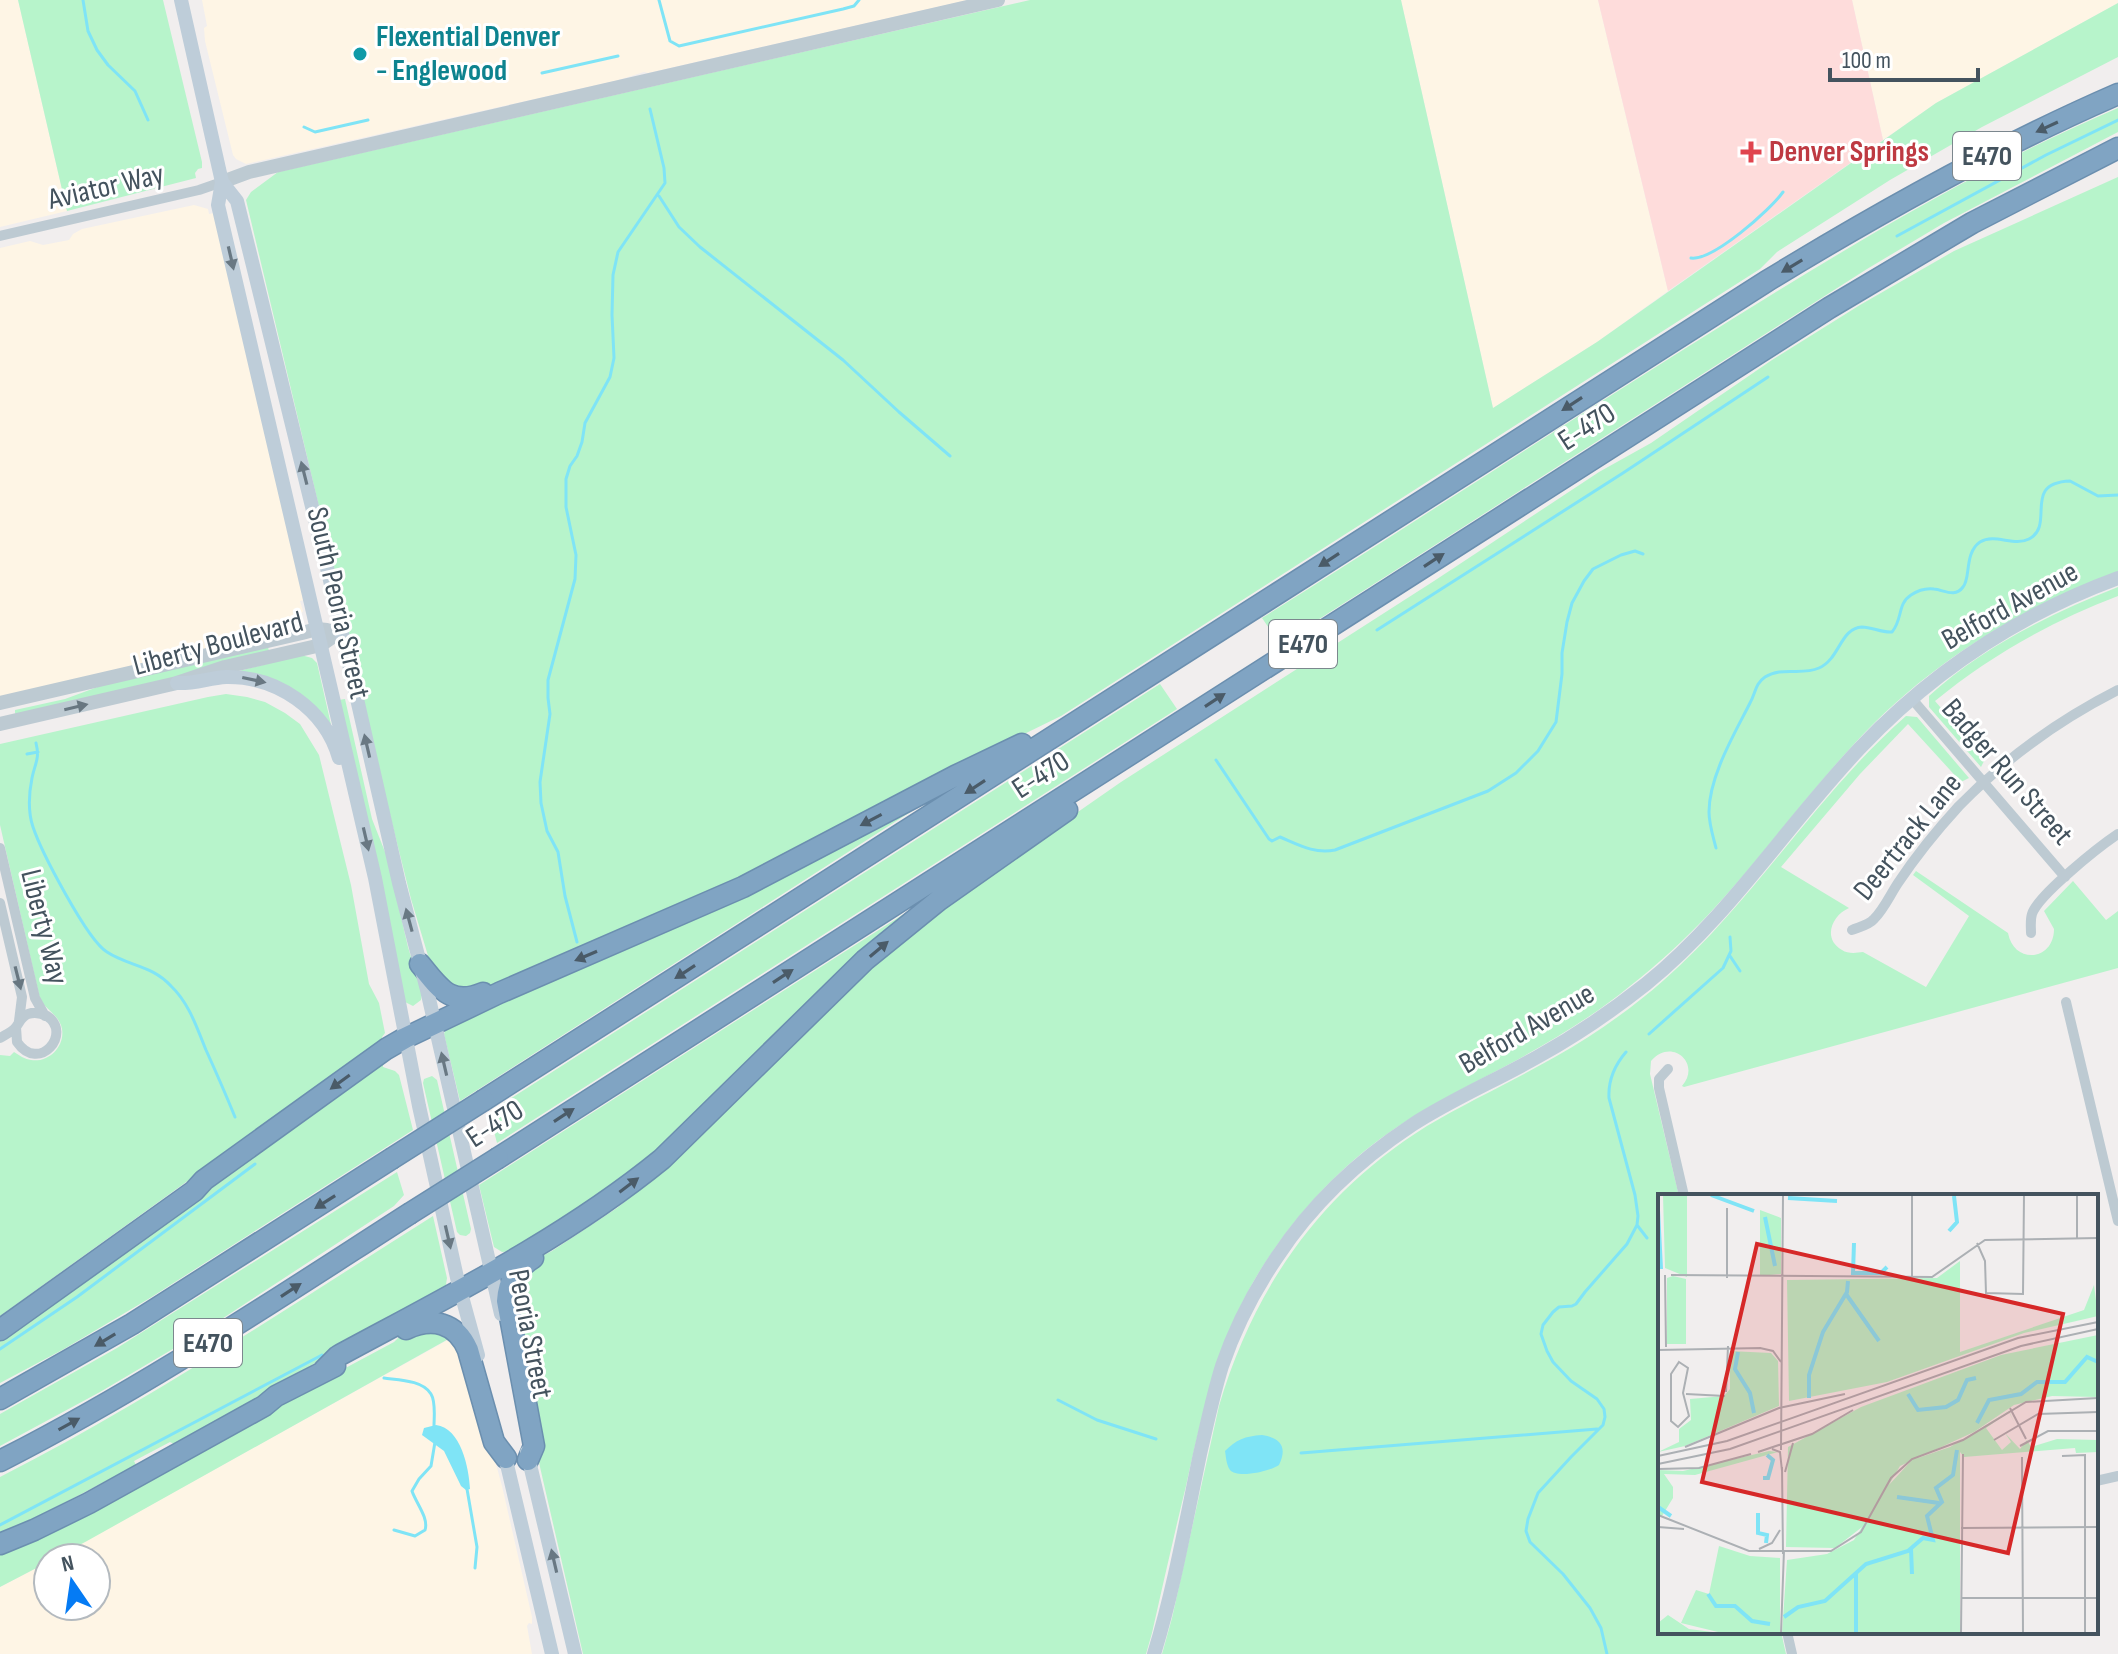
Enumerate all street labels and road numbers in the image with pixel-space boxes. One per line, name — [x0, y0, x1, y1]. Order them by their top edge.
road number: E470 — [1953, 132, 2021, 180]
street label: Aviator Way — [44, 156, 168, 218]
street label: E-470 — [1552, 395, 1622, 459]
street label: South Peoria Street — [298, 504, 378, 702]
street label: Belford Avenue — [1936, 554, 2084, 658]
street label: Liberty Boulevard — [129, 604, 307, 684]
road number: E470 — [1269, 620, 1337, 668]
street label: Badger Run Street — [1934, 691, 2080, 853]
street label: E-470 — [1006, 743, 1076, 807]
street label: Deertrack Lane — [1846, 766, 1970, 908]
street label: Liberty Way — [12, 866, 76, 989]
street label: Belford Avenue — [1453, 976, 1601, 1082]
street label: E-470 — [460, 1092, 530, 1156]
street label: Peoria Street — [500, 1266, 560, 1402]
road number: E470 — [174, 1319, 242, 1367]

